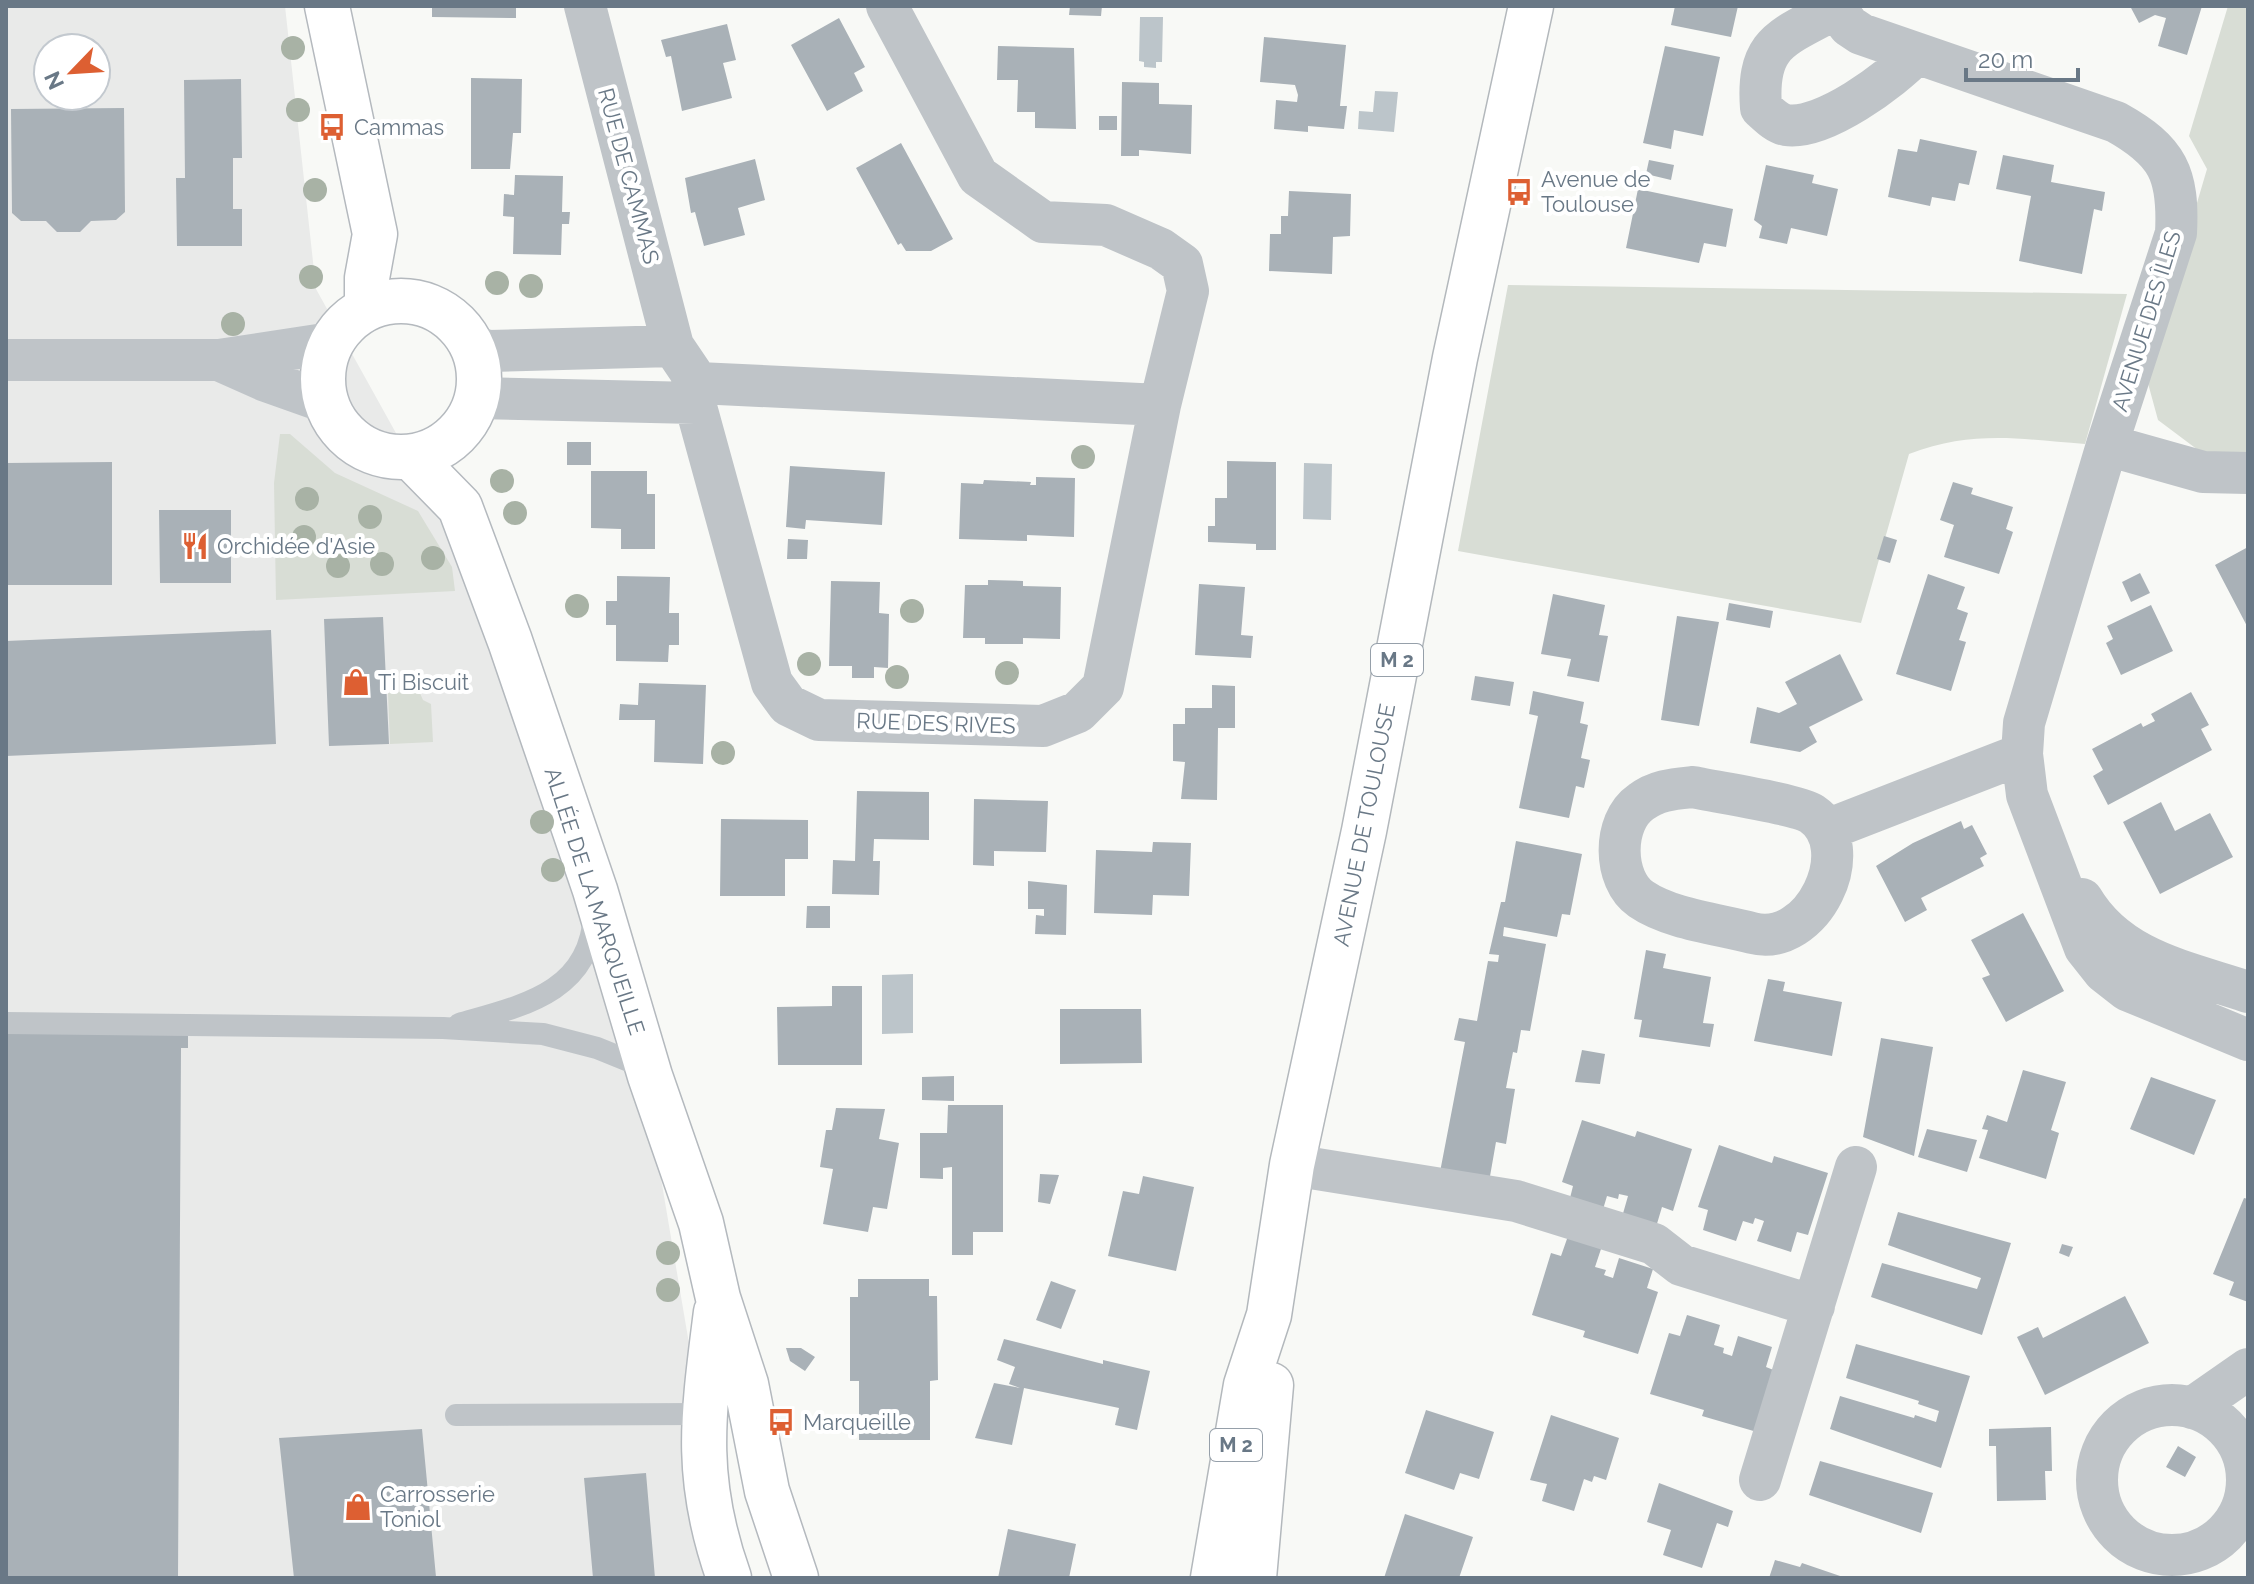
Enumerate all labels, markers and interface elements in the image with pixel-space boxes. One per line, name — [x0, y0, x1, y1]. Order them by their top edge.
north arrow — [32, 32, 112, 112]
scale bar — [1966, 32, 2078, 82]
text: 20 m — [1978, 45, 2033, 74]
text: N — [39, 67, 69, 94]
street label: RUE DE CAMMAS — [593, 85, 665, 267]
bus stop icon: Cammas — [317, 112, 347, 142]
place label: Cammas — [354, 114, 444, 140]
place label: Avenue de Toulouse — [1541, 166, 1650, 217]
bus stop icon: Avenue de Toulouse — [1504, 177, 1534, 207]
street label: AVENUE DES ÎLES — [2106, 228, 2186, 414]
restaurant icon: Orchidée d'Asie — [180, 531, 210, 561]
place label: Orchidée d'Asie — [217, 533, 375, 559]
road number: M 2 — [1371, 644, 1423, 676]
shop icon: Ti Biscuit — [341, 667, 371, 697]
place label: Ti Biscuit — [378, 669, 470, 695]
street label: AVENUE DE TOULOUSE — [1328, 701, 1400, 949]
street label: RUE DES RIVES — [856, 707, 1016, 739]
street label: ALLÉE DE LA MARQUEILLE — [539, 764, 651, 1038]
bus stop icon: Marqueille — [766, 1407, 796, 1437]
place label: Marqueille — [803, 1409, 911, 1435]
road number: M 2 — [1210, 1429, 1262, 1461]
place label: Carrosserie Toniol — [380, 1481, 495, 1532]
shop icon: Carrosserie Toniol — [343, 1492, 373, 1522]

